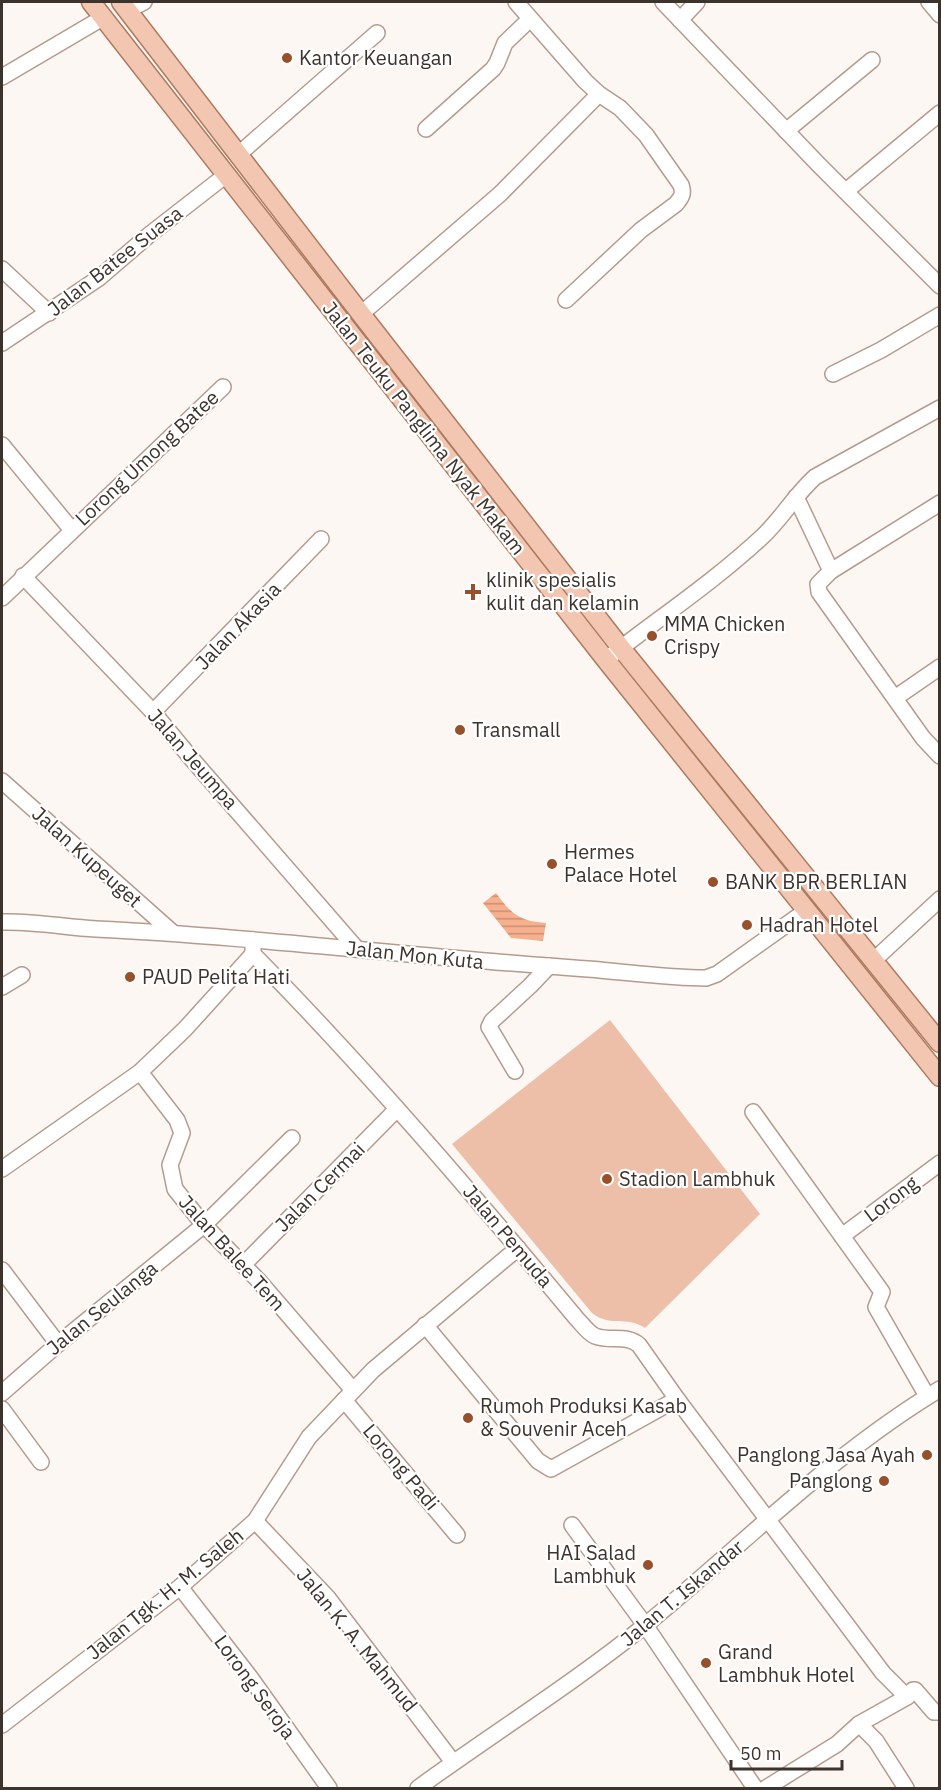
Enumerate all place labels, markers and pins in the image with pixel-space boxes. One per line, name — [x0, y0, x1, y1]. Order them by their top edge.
place label: Kantor Keuangan — [299, 44, 453, 71]
marker: Kantor Keuangan — [280, 51, 294, 65]
place label: klinik spesialis kulit dan kelamin — [486, 566, 639, 616]
marker: klinik spesialis kulit dan kelamin — [464, 583, 482, 601]
place label: MMA Chicken Crispy — [664, 610, 785, 660]
marker: MMA Chicken Crispy — [645, 629, 659, 643]
place label: Transmall — [472, 716, 561, 743]
marker: Transmall — [453, 723, 467, 737]
place label: Hermes Palace Hotel — [564, 838, 677, 888]
marker: Hermes Palace Hotel — [545, 857, 559, 871]
place label: BANK BPR BERLIAN — [725, 868, 907, 895]
marker: BANK BPR BERLIAN — [706, 875, 720, 889]
place label: Hadrah Hotel — [759, 911, 878, 938]
marker: Hadrah Hotel — [740, 918, 754, 932]
place label: PAUD Pelita Hati — [142, 963, 290, 990]
marker: PAUD Pelita Hati — [123, 970, 137, 984]
place label: Stadion Lambhuk — [619, 1165, 776, 1192]
marker: Stadion Lambhuk — [600, 1172, 614, 1186]
place label: Rumoh Produksi Kasab & Souvenir Aceh — [480, 1392, 687, 1442]
marker: Rumoh Produksi Kasab & Souvenir Aceh — [461, 1411, 475, 1425]
place label: Panglong Jasa Ayah — [737, 1441, 915, 1468]
marker: Panglong Jasa Ayah — [920, 1448, 934, 1462]
place label: Panglong — [789, 1467, 872, 1494]
marker: Panglong — [877, 1474, 891, 1488]
place label: HAI Salad Lambhuk — [546, 1539, 636, 1589]
marker: HAI Salad Lambhuk — [641, 1558, 655, 1572]
place label: Grand Lambhuk Hotel — [718, 1638, 854, 1688]
marker: Grand Lambhuk Hotel — [699, 1656, 713, 1670]

